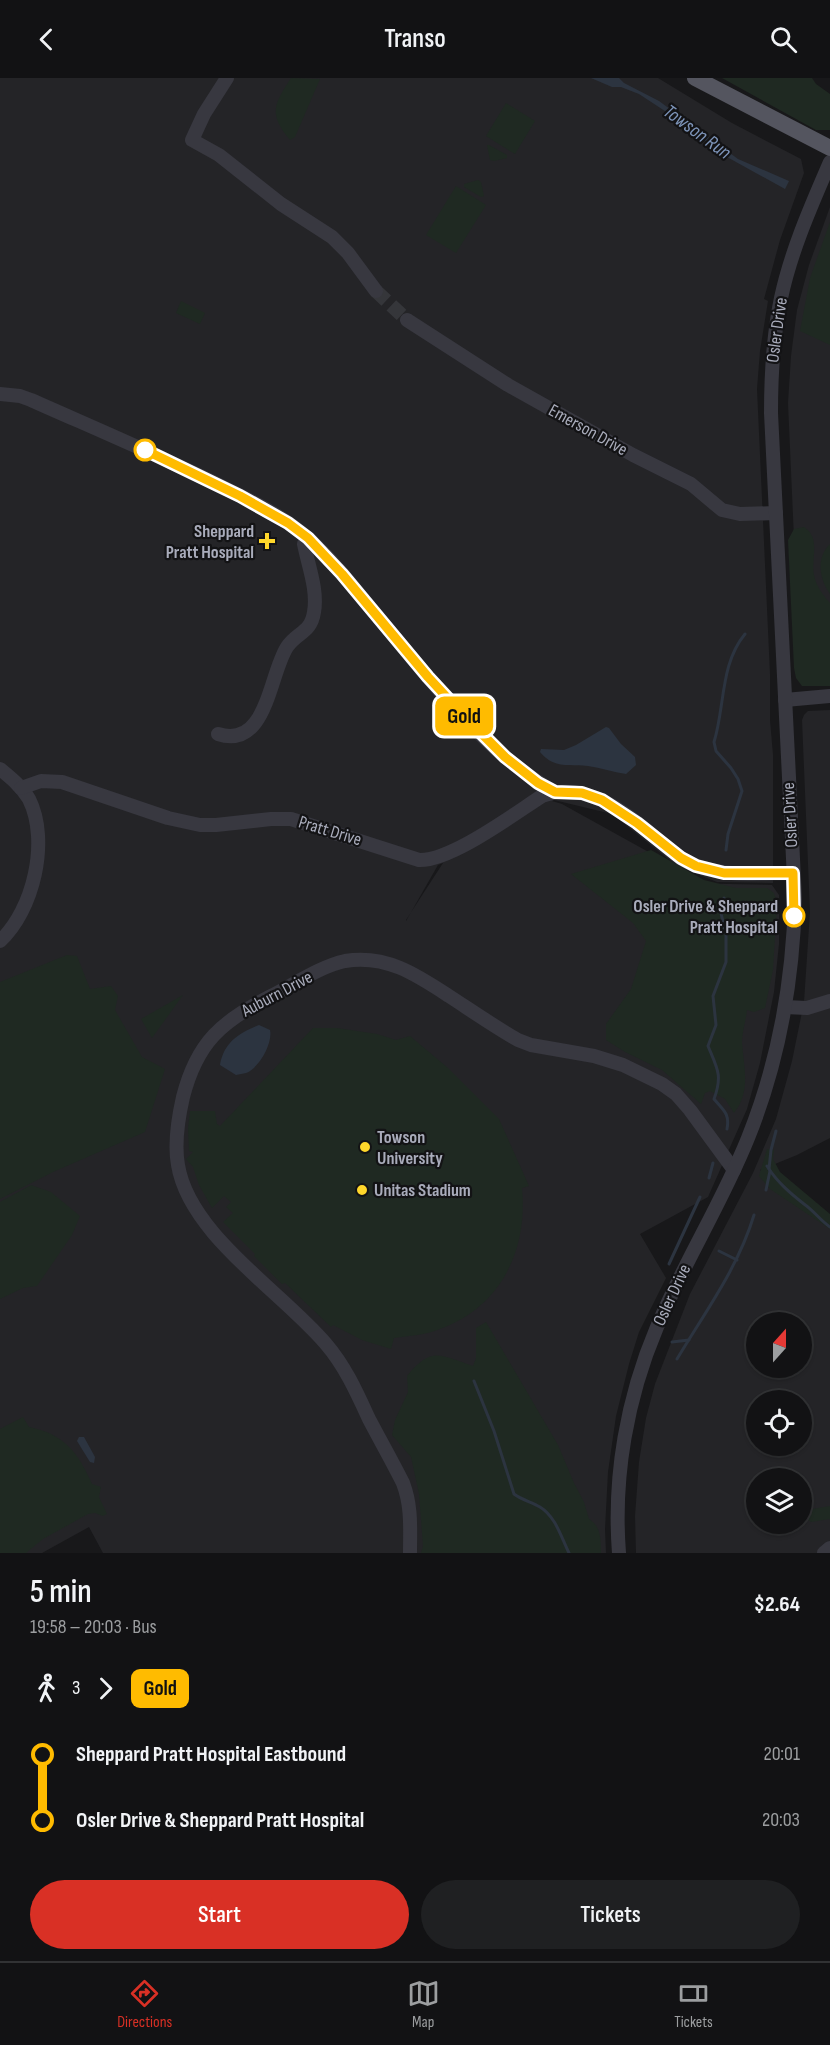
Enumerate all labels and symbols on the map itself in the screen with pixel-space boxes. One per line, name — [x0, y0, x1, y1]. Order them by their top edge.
water label: Towson Run — [658, 99, 736, 165]
street label: Osler Drive — [762, 296, 792, 364]
street label: Emerson Drive — [545, 400, 631, 460]
unlabelled marker — [134, 439, 156, 461]
place label: Sheppard Pratt Hospital — [166, 521, 254, 563]
marker: Sheppard Pratt Hospital — [258, 532, 276, 550]
line badge: Gold — [422, 696, 506, 736]
street label: Osler Drive — [778, 782, 802, 848]
street label: Pratt Drive — [296, 812, 364, 850]
place label: Osler Drive & Sheppard Pratt Hospital — [633, 896, 778, 938]
marker: Osler Drive & Sheppard Pratt Hospital — [783, 905, 805, 927]
street label: Auburn Drive — [237, 967, 316, 1022]
place label: Towson University — [377, 1127, 443, 1169]
marker: Towson University — [358, 1140, 372, 1154]
place label: Unitas Stadium — [374, 1180, 471, 1201]
marker: Unitas Stadium — [355, 1183, 369, 1197]
street label: Osler Drive — [649, 1261, 695, 1329]
north arrow — [746, 1312, 812, 1378]

